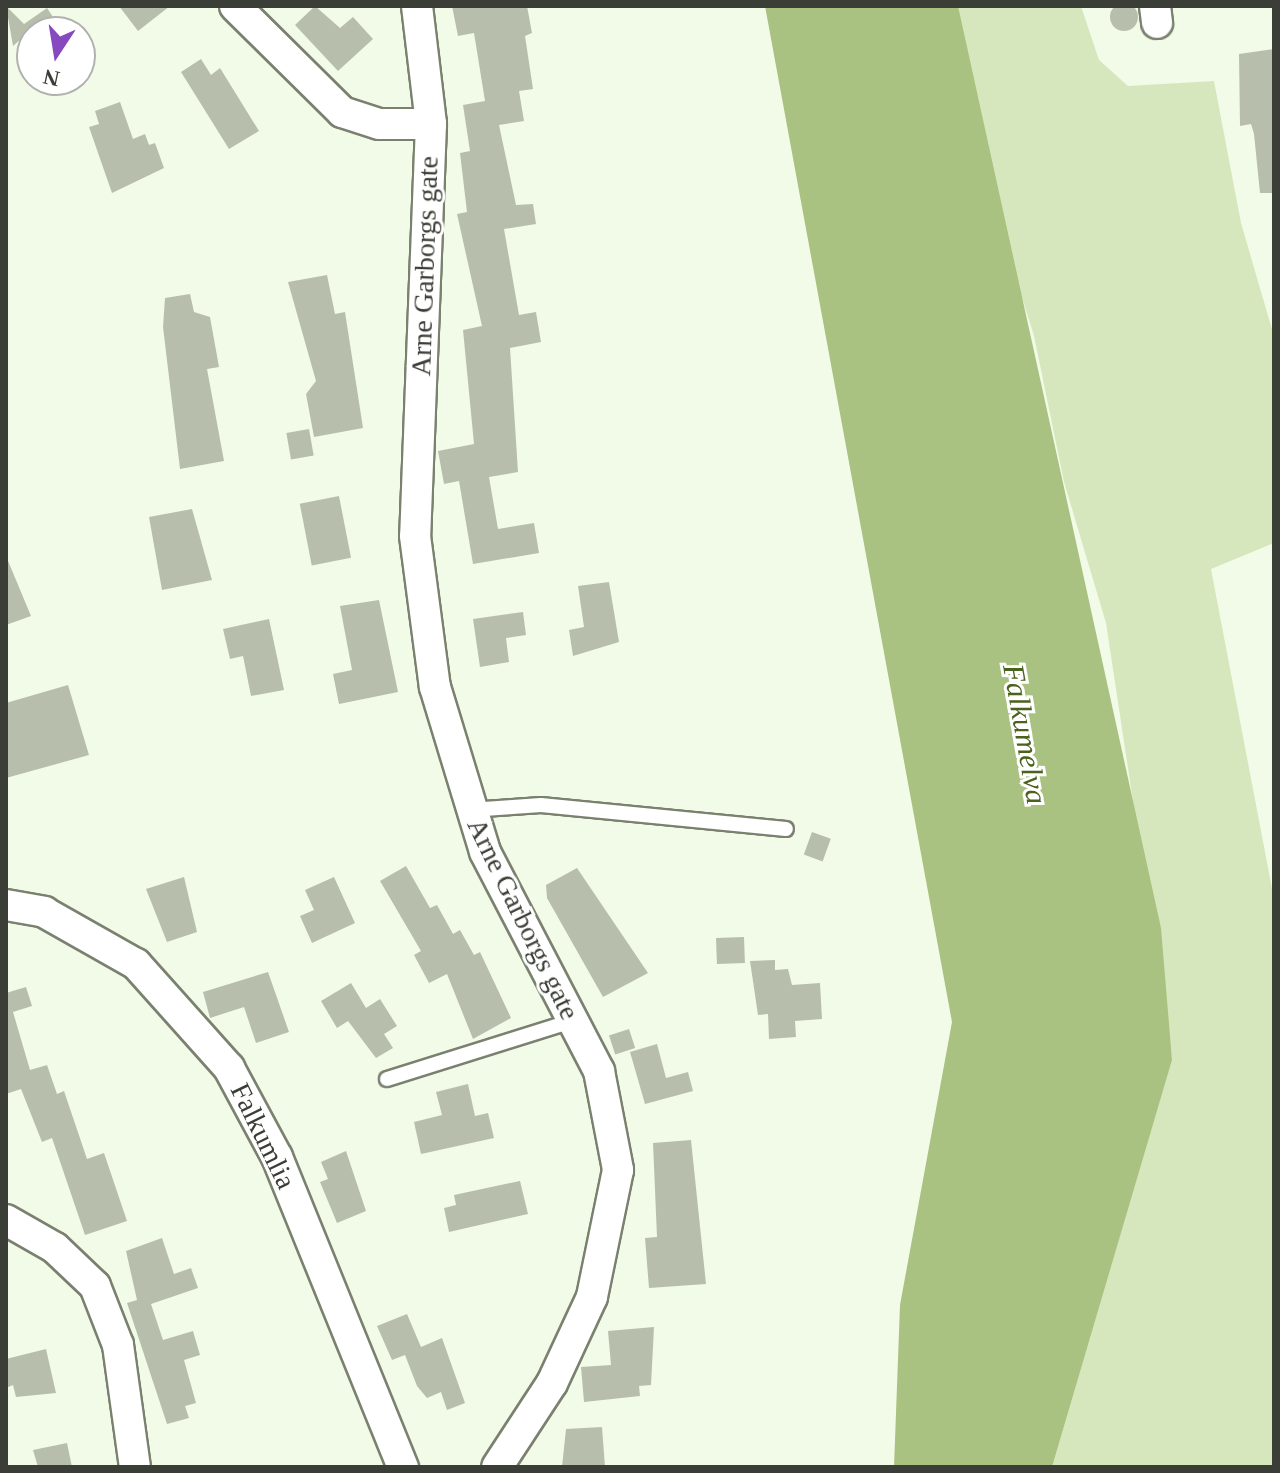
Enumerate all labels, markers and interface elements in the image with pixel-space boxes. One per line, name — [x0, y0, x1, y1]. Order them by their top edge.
north arrow — [16, 16, 96, 96]
text: N — [41, 64, 62, 92]
street label: Arne Garborgs gate — [404, 155, 446, 377]
water label: Falkumelva — [995, 661, 1055, 807]
street label: Arne Garborgs gate — [460, 813, 586, 1025]
street label: Falkumlia — [223, 1078, 303, 1194]

